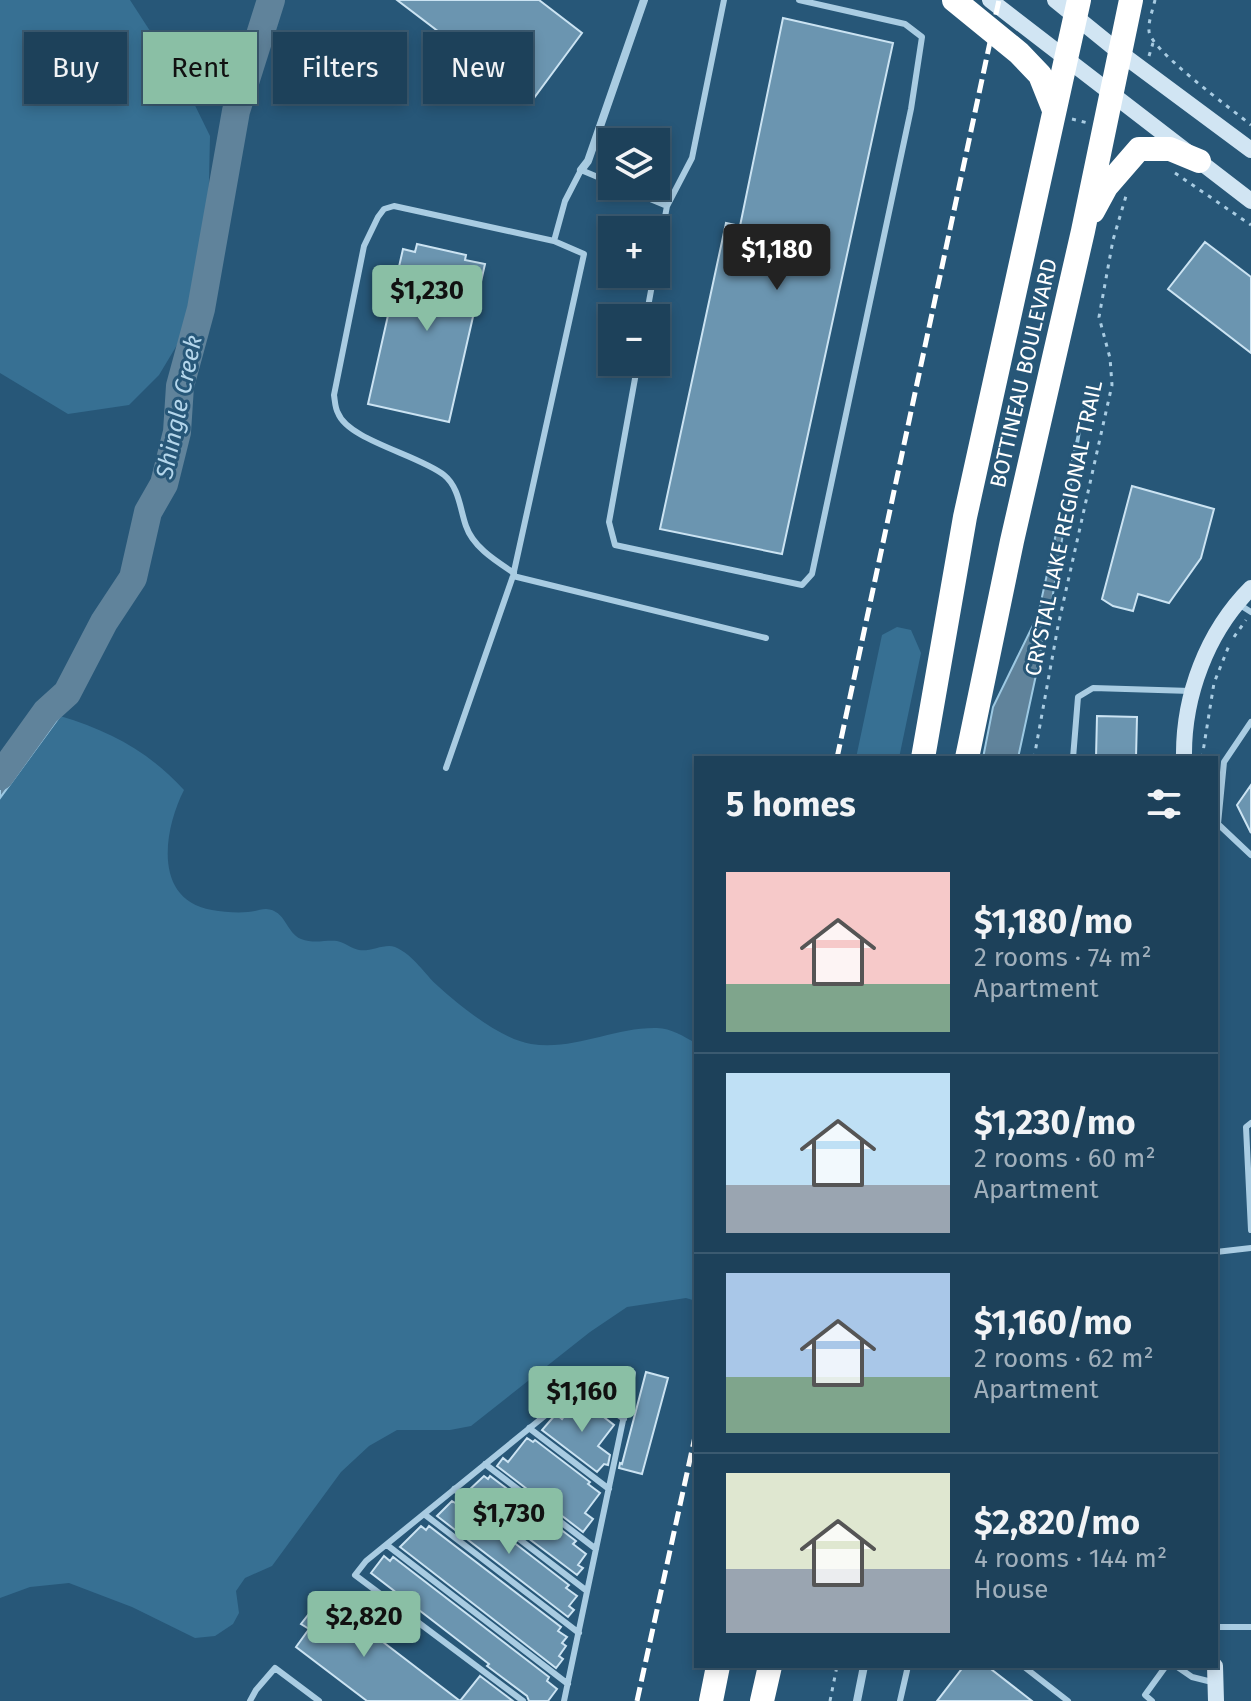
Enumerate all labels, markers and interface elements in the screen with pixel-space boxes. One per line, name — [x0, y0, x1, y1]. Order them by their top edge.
chip: Buy — [24, 32, 127, 104]
chip: Rent — [143, 32, 257, 104]
chip: Filters — [273, 32, 407, 104]
chip: New — [423, 32, 533, 104]
map controls — [598, 128, 670, 376]
button: layers — [598, 128, 670, 200]
button: + — [598, 216, 670, 288]
pin: $1,180 — [712, 224, 842, 292]
text: $1,180 — [741, 234, 813, 265]
street label: BOTTINEAU BOULEVARD — [984, 256, 1063, 490]
pin: $1,230 — [362, 265, 492, 333]
text: $1,230 — [390, 275, 464, 306]
button: − — [598, 304, 670, 376]
water label: Shingle Creek — [150, 333, 208, 482]
street label: CRYSTAL LAKE REGIONAL TRAIL — [1019, 378, 1108, 678]
icon: filters — [1142, 782, 1186, 826]
text: 5 homes — [726, 784, 856, 825]
text: $1,180/mo — [974, 901, 1133, 942]
icon: home — [790, 904, 886, 1000]
text: 2 rooms · 74 m² — [974, 942, 1152, 973]
text: Apartment — [974, 973, 1099, 1004]
text: $1,230/mo — [974, 1102, 1136, 1143]
icon: home — [790, 1105, 886, 1201]
text: 2 rooms · 60 m² — [974, 1143, 1156, 1174]
text: Apartment — [974, 1174, 1099, 1205]
text: $1,160/mo — [974, 1302, 1132, 1343]
icon: home — [790, 1305, 886, 1401]
text: 2 rooms · 62 m² — [974, 1343, 1154, 1374]
pin: $1,160 — [517, 1366, 647, 1434]
text: Apartment — [974, 1374, 1099, 1405]
text: $1,160 — [547, 1376, 617, 1407]
pin: $1,730 — [444, 1488, 574, 1556]
text: $1,730 — [473, 1498, 545, 1529]
text: $2,820/mo — [974, 1502, 1140, 1543]
icon: home — [790, 1505, 886, 1601]
text: 4 rooms · 144 m² — [974, 1543, 1167, 1574]
text: House — [974, 1574, 1048, 1605]
pin: $2,820 — [299, 1591, 429, 1659]
text: $2,820 — [325, 1601, 403, 1632]

